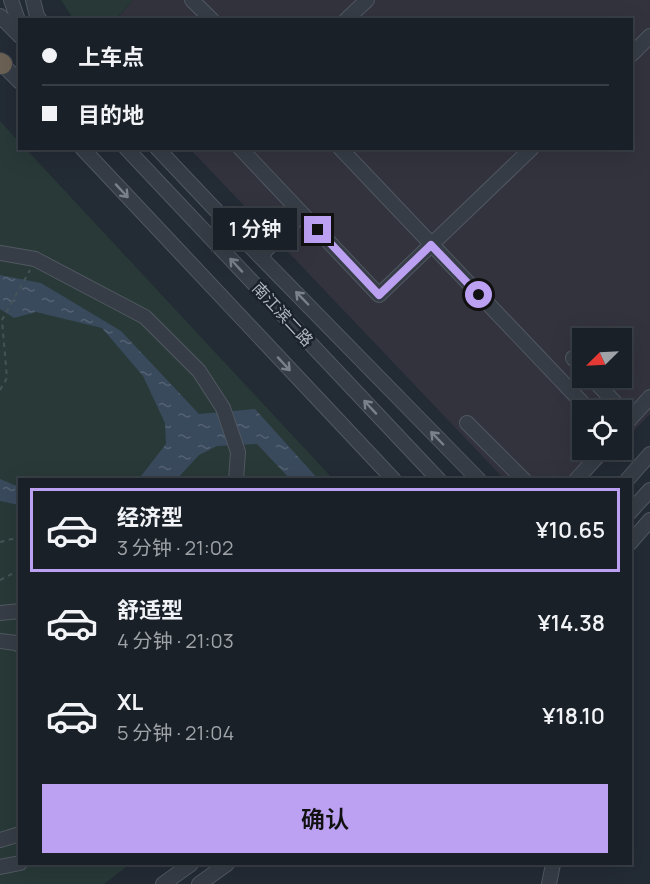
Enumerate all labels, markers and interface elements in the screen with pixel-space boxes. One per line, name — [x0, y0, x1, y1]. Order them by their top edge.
text: 上车点 — [78, 42, 144, 72]
text: 目的地 — [78, 100, 144, 130]
one-way arrow — [115, 183, 129, 198]
callout: 1 分钟 — [213, 209, 297, 251]
text: 1 分钟 — [229, 215, 281, 242]
route end — [304, 216, 331, 243]
one-way arrow — [229, 258, 244, 273]
street label: 南江滨二路 — [248, 277, 318, 351]
route start — [465, 281, 492, 308]
one-way arrow — [294, 291, 309, 306]
north arrow — [572, 328, 632, 388]
map controls — [572, 328, 632, 460]
one-way arrow — [277, 356, 292, 371]
one-way arrow — [364, 400, 378, 415]
button: locate — [572, 400, 632, 460]
one-way arrow — [430, 431, 445, 446]
text: 经济型 — [117, 502, 183, 532]
icon: car — [45, 503, 99, 557]
text: ¥10.65 — [536, 515, 605, 545]
text: 3 分钟 · 21:02 — [117, 534, 233, 561]
text: 舒适型 — [117, 595, 183, 625]
icon: car — [45, 596, 99, 650]
text: ¥14.38 — [538, 608, 605, 638]
text: 4 分钟 · 21:03 — [117, 627, 234, 654]
text: XL — [117, 687, 143, 717]
icon: car — [45, 689, 99, 743]
text: ¥18.10 — [542, 701, 605, 731]
text: 5 分钟 · 21:04 — [117, 719, 234, 746]
button: 确认 — [42, 784, 608, 853]

